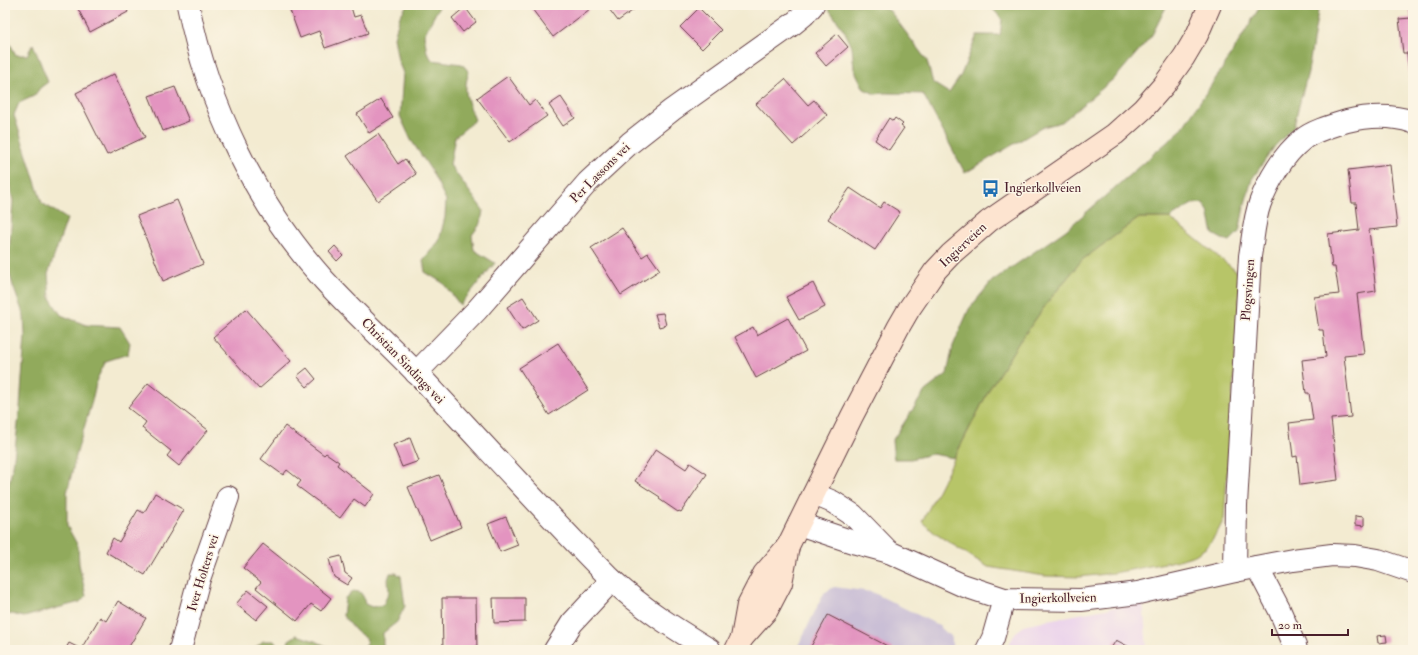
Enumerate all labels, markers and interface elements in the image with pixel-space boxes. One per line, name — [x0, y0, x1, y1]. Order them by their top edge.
street label: Per Lassons vei — [567, 139, 634, 206]
bus stop icon: Ingierkollveien — [981, 178, 1001, 198]
place label: Ingierkollveien — [1004, 180, 1082, 196]
street label: Ingierveien — [936, 219, 990, 271]
street label: Plogsvingen — [1238, 258, 1258, 322]
street label: Christian Sindings vei — [358, 315, 449, 408]
street label: Iver Holters vei — [184, 532, 222, 613]
street label: Ingierkollveien — [1019, 589, 1097, 607]
scale bar — [1272, 611, 1348, 637]
text: 20 m — [1278, 618, 1303, 633]

